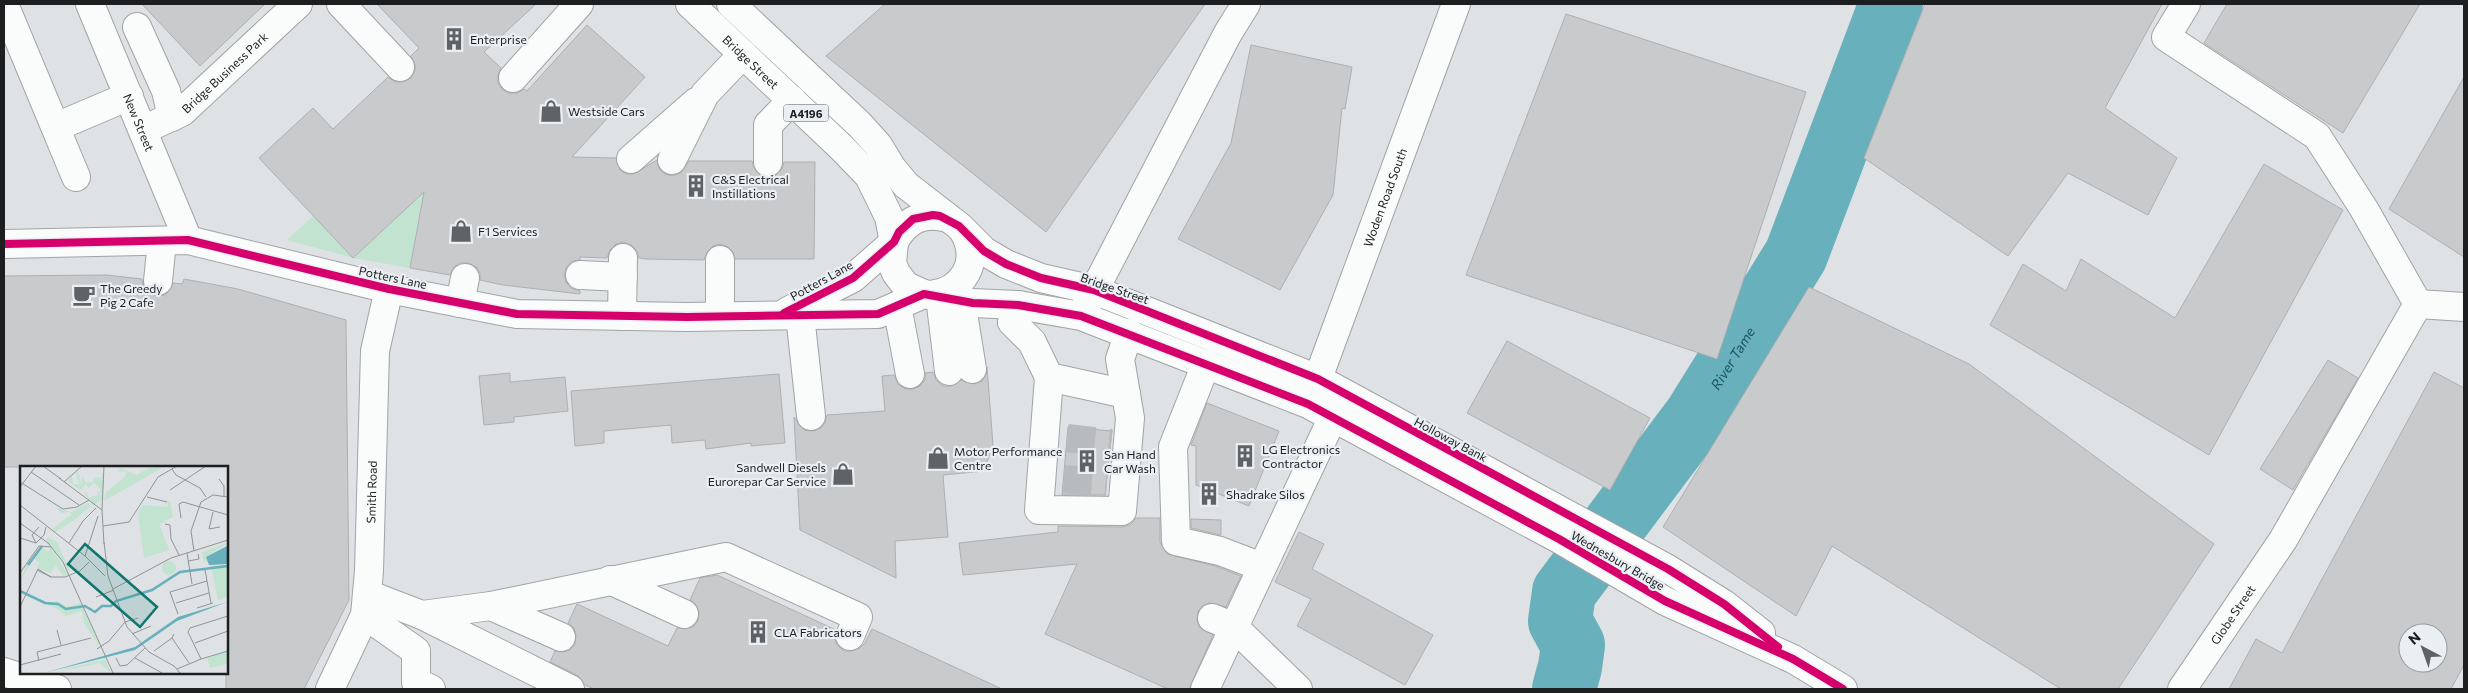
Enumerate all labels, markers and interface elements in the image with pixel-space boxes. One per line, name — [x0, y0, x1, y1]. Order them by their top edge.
building icon: Enterprise — [441, 26, 467, 52]
street label: Bridge Business Park — [179, 29, 271, 116]
place label: Enterprise — [470, 32, 527, 46]
street label: Bridge Street — [720, 32, 782, 92]
street label: New Street — [121, 91, 157, 153]
shop icon: Westside Cars — [538, 98, 564, 124]
place label: Westside Cars — [568, 104, 645, 118]
road number: A4196 — [784, 105, 828, 122]
street label: Woden Road South — [1360, 146, 1409, 249]
place label: C&S Electrical Instillations — [712, 172, 789, 200]
building icon: C&S Electrical Instillations — [683, 173, 709, 199]
shop icon: F1 Services — [448, 218, 474, 244]
place label: F1 Services — [478, 224, 537, 238]
street label: Potters Lane — [787, 257, 855, 303]
street label: Potters Lane — [358, 263, 428, 291]
street label: Bridge Street — [1079, 270, 1151, 306]
place label: The Greedy Pig 2 Cafe — [100, 281, 162, 309]
cafe icon: The Greedy Pig 2 Cafe — [71, 282, 97, 308]
water label: River Tame — [1706, 323, 1758, 392]
street label: Holloway Bank — [1412, 414, 1490, 464]
place label: LG Electronics Contractor — [1262, 442, 1340, 470]
building icon: LG Electronics Contractor — [1232, 443, 1258, 469]
place label: Motor Performance Centre — [954, 444, 1062, 472]
shop icon: Motor Performance Centre — [925, 445, 951, 471]
place label: San Hand Car Wash — [1104, 447, 1156, 475]
building icon: San Hand Car Wash — [1074, 448, 1100, 474]
street label: Smith Road — [363, 460, 379, 524]
place label: Sandwell Diesels Eurorepar Car Service — [708, 460, 826, 488]
shop icon: Sandwell Diesels Eurorepar Car Service — [830, 461, 856, 487]
inset map — [20, 466, 228, 673]
building icon: Shadrake Silos — [1196, 481, 1222, 507]
place label: Shadrake Silos — [1226, 487, 1305, 501]
street label: Wednesbury Bridge — [1569, 528, 1667, 592]
street label: Globe Street — [2207, 582, 2258, 647]
building icon: CLA Fabricators — [745, 619, 771, 645]
north arrow — [2398, 623, 2448, 673]
place label: CLA Fabricators — [774, 625, 862, 639]
text: N — [2405, 628, 2424, 648]

